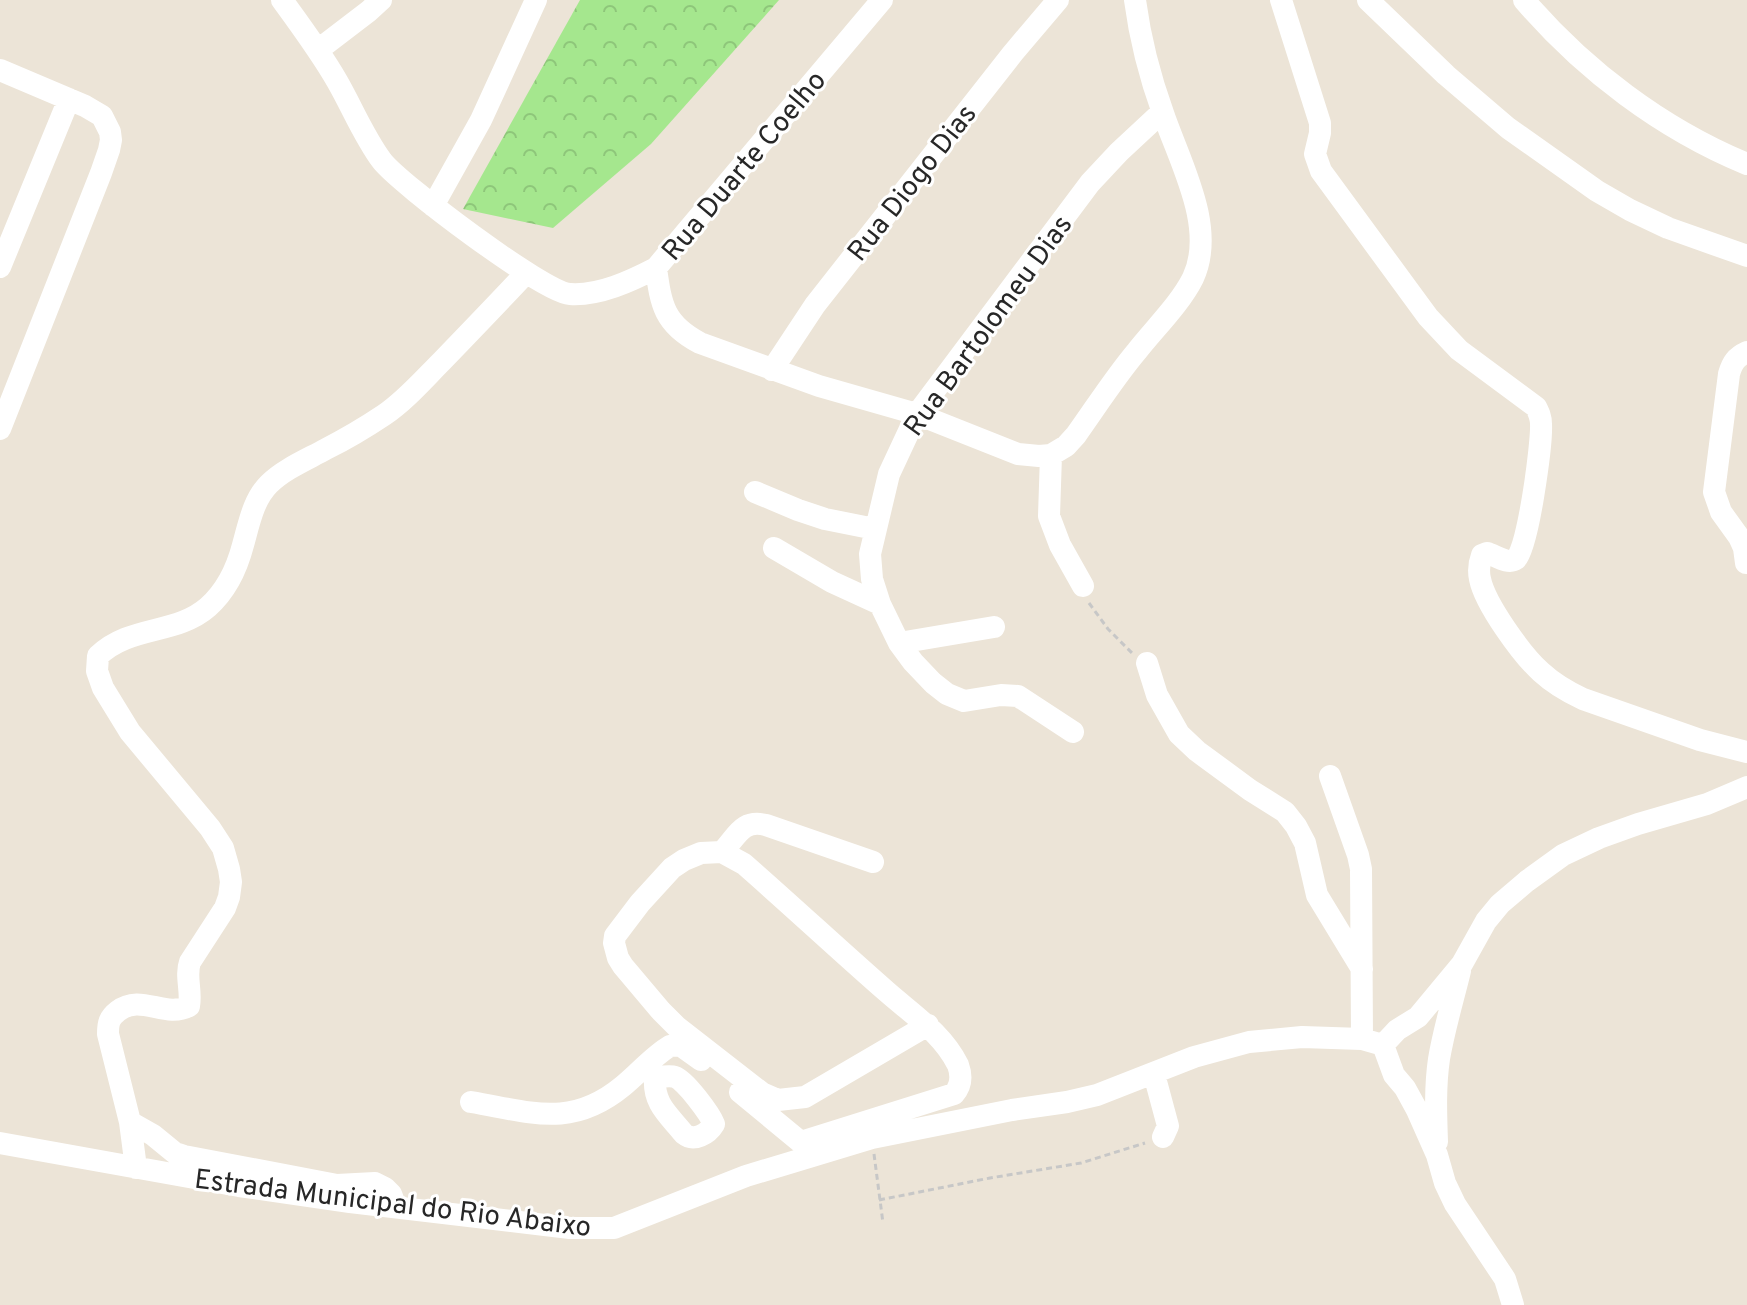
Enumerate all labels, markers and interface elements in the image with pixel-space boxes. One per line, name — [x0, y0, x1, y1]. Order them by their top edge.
street label: Rua Duarte Coelho — [655, 64, 835, 269]
street label: Rua Diogo Dias — [841, 98, 986, 270]
street label: Rua Bartolomeu Dias — [897, 209, 1082, 444]
street label: Estrada Municipal do Rio Abaixo — [192, 1163, 593, 1247]

